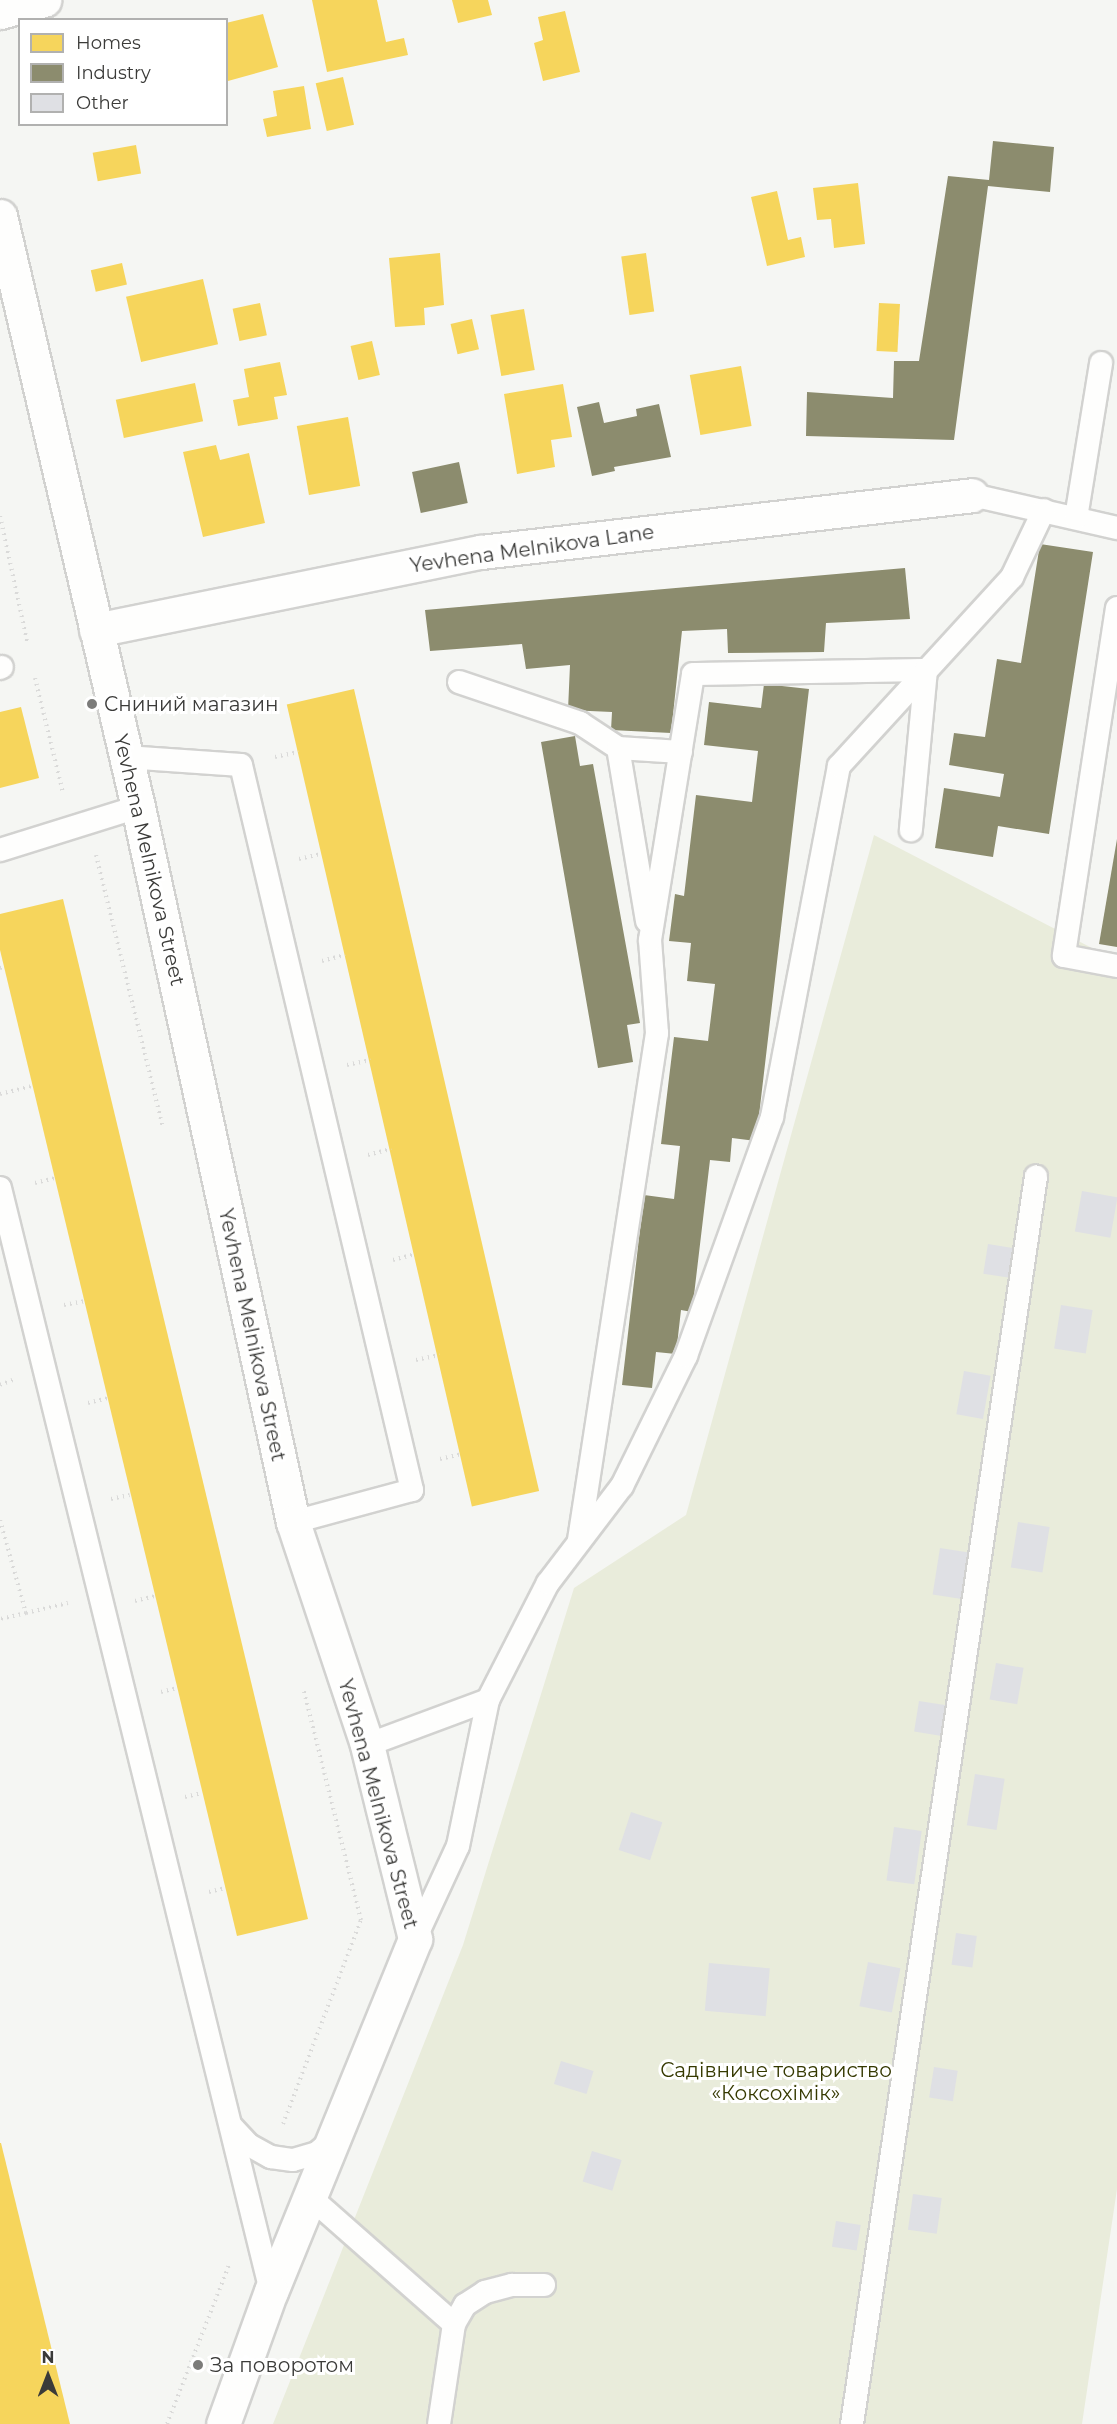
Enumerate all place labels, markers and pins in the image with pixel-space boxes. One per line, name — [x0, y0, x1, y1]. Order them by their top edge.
place label: Сниний магазин — [104, 692, 278, 716]
marker: Сниний магазин — [85, 697, 99, 711]
place label: За поворотом — [210, 2353, 354, 2377]
marker: За поворотом — [191, 2358, 205, 2372]

